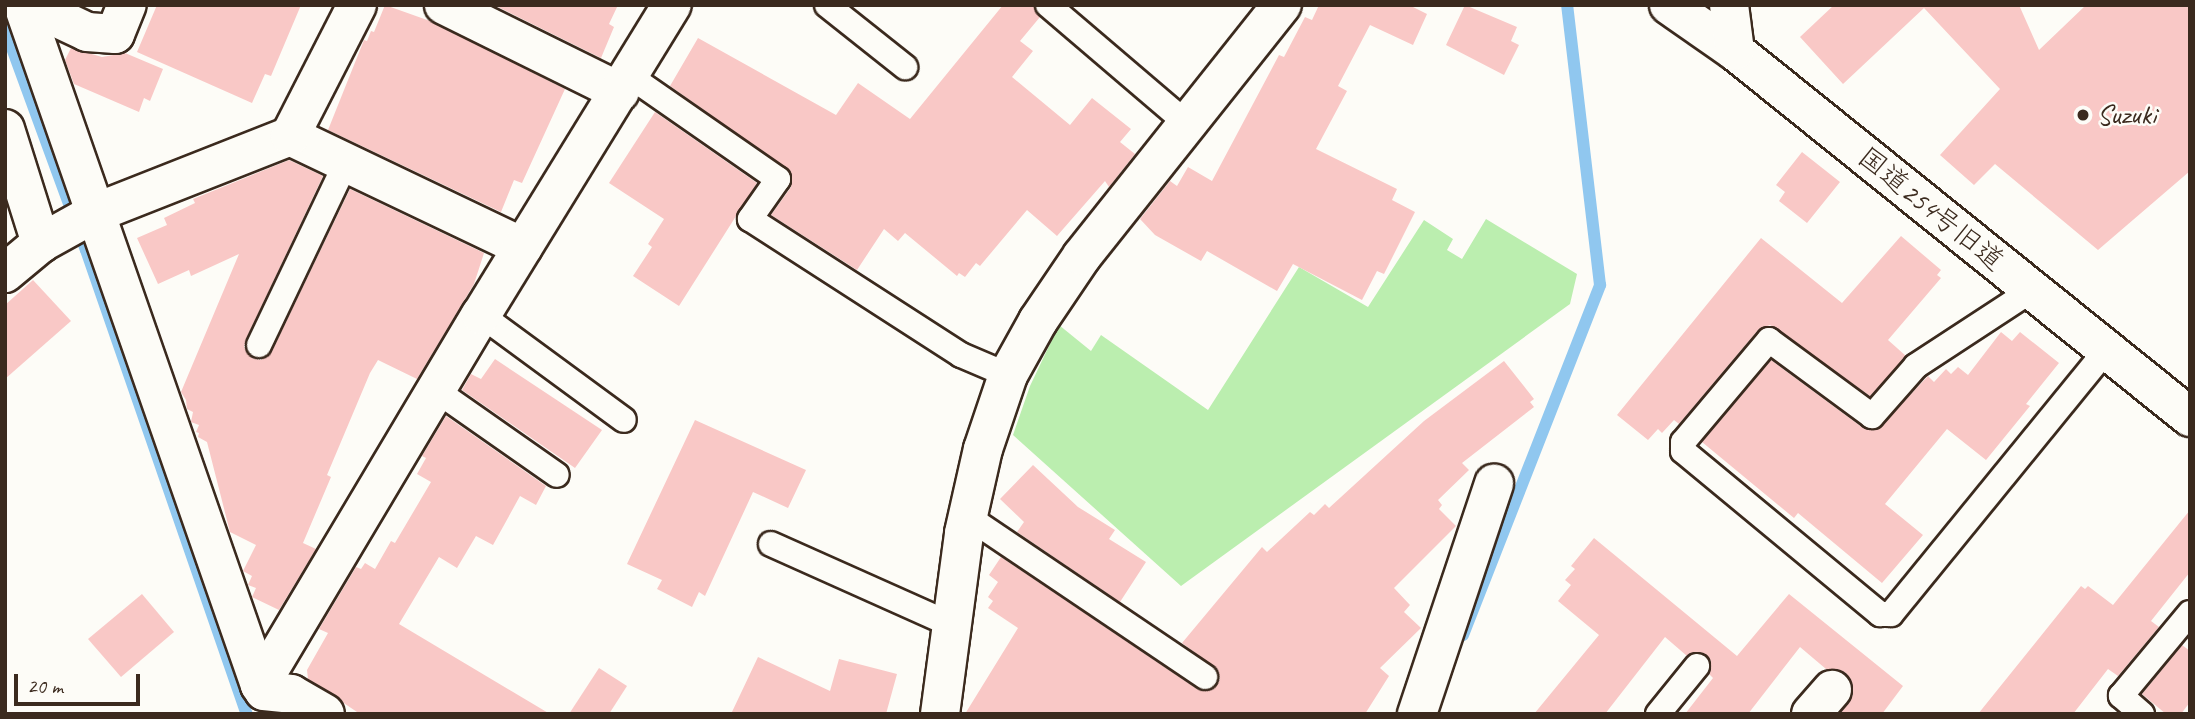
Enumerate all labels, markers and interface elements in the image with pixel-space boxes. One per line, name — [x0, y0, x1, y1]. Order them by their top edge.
place label: Suzuki — [2097, 98, 2156, 132]
marker: Suzuki — [2075, 107, 2091, 123]
street label: 国道254号旧道 — [1851, 140, 2011, 278]
scale bar — [18, 660, 144, 704]
text: 20 m — [27, 673, 63, 699]

